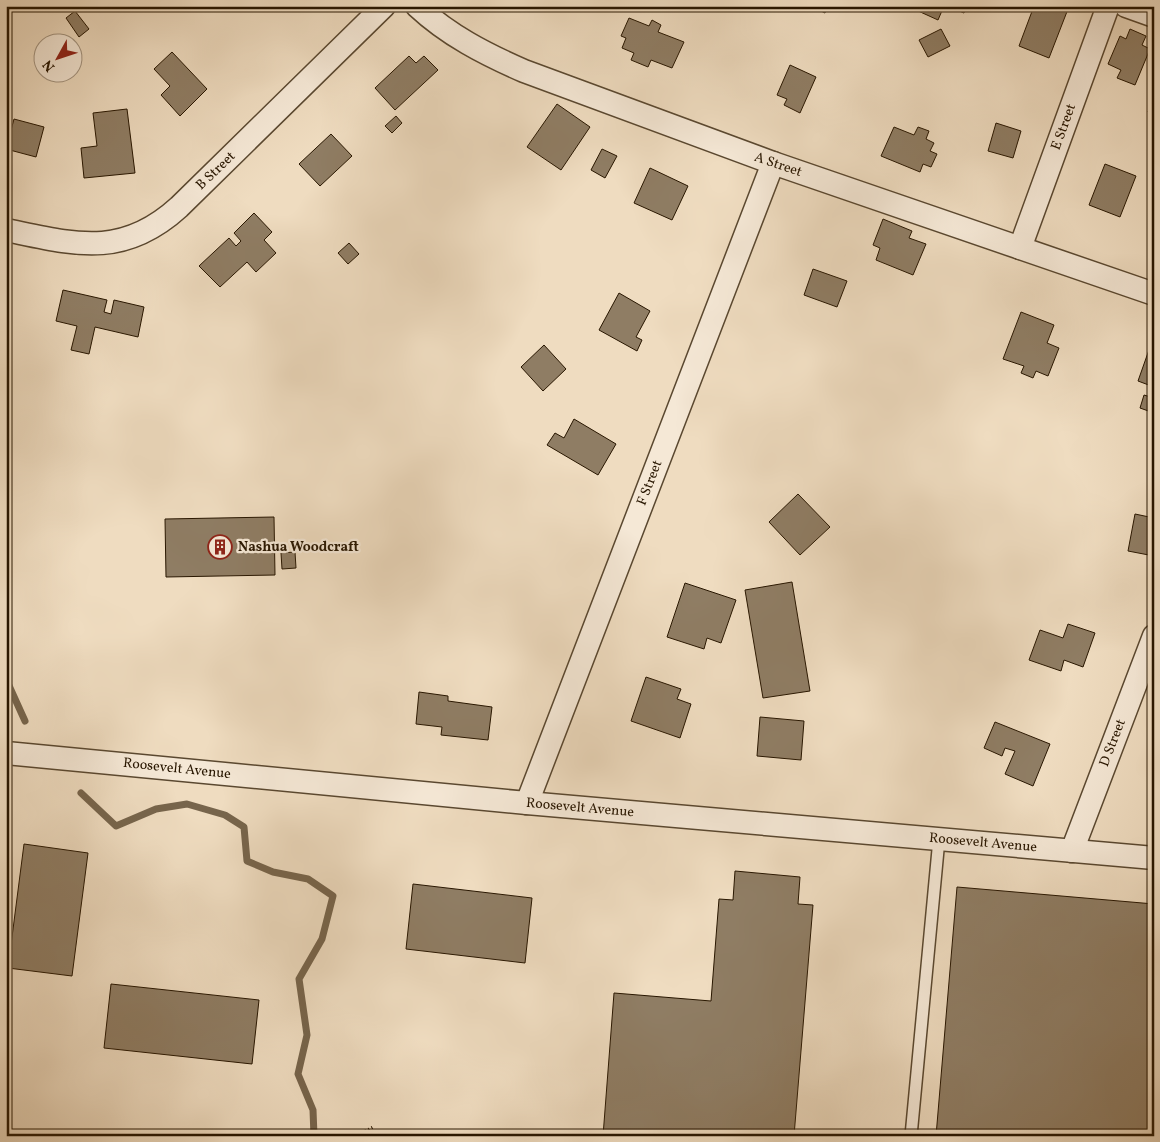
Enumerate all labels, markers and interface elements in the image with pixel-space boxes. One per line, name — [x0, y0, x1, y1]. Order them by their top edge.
north arrow — [32, 32, 82, 82]
text: N — [39, 55, 60, 75]
street label: E Street — [1047, 101, 1081, 153]
street label: B Street — [192, 147, 240, 195]
street label: A Street — [752, 148, 805, 182]
street label: F Street — [633, 457, 667, 509]
building icon: Nashua Woodcraft — [207, 534, 233, 560]
place label: Nashua Woodcraft — [238, 538, 359, 557]
street label: D Street — [1095, 716, 1131, 770]
street label: Roosevelt Avenue — [122, 754, 232, 784]
street label: Roosevelt Avenue — [525, 794, 635, 822]
street label: Roosevelt Avenue — [928, 829, 1038, 857]

